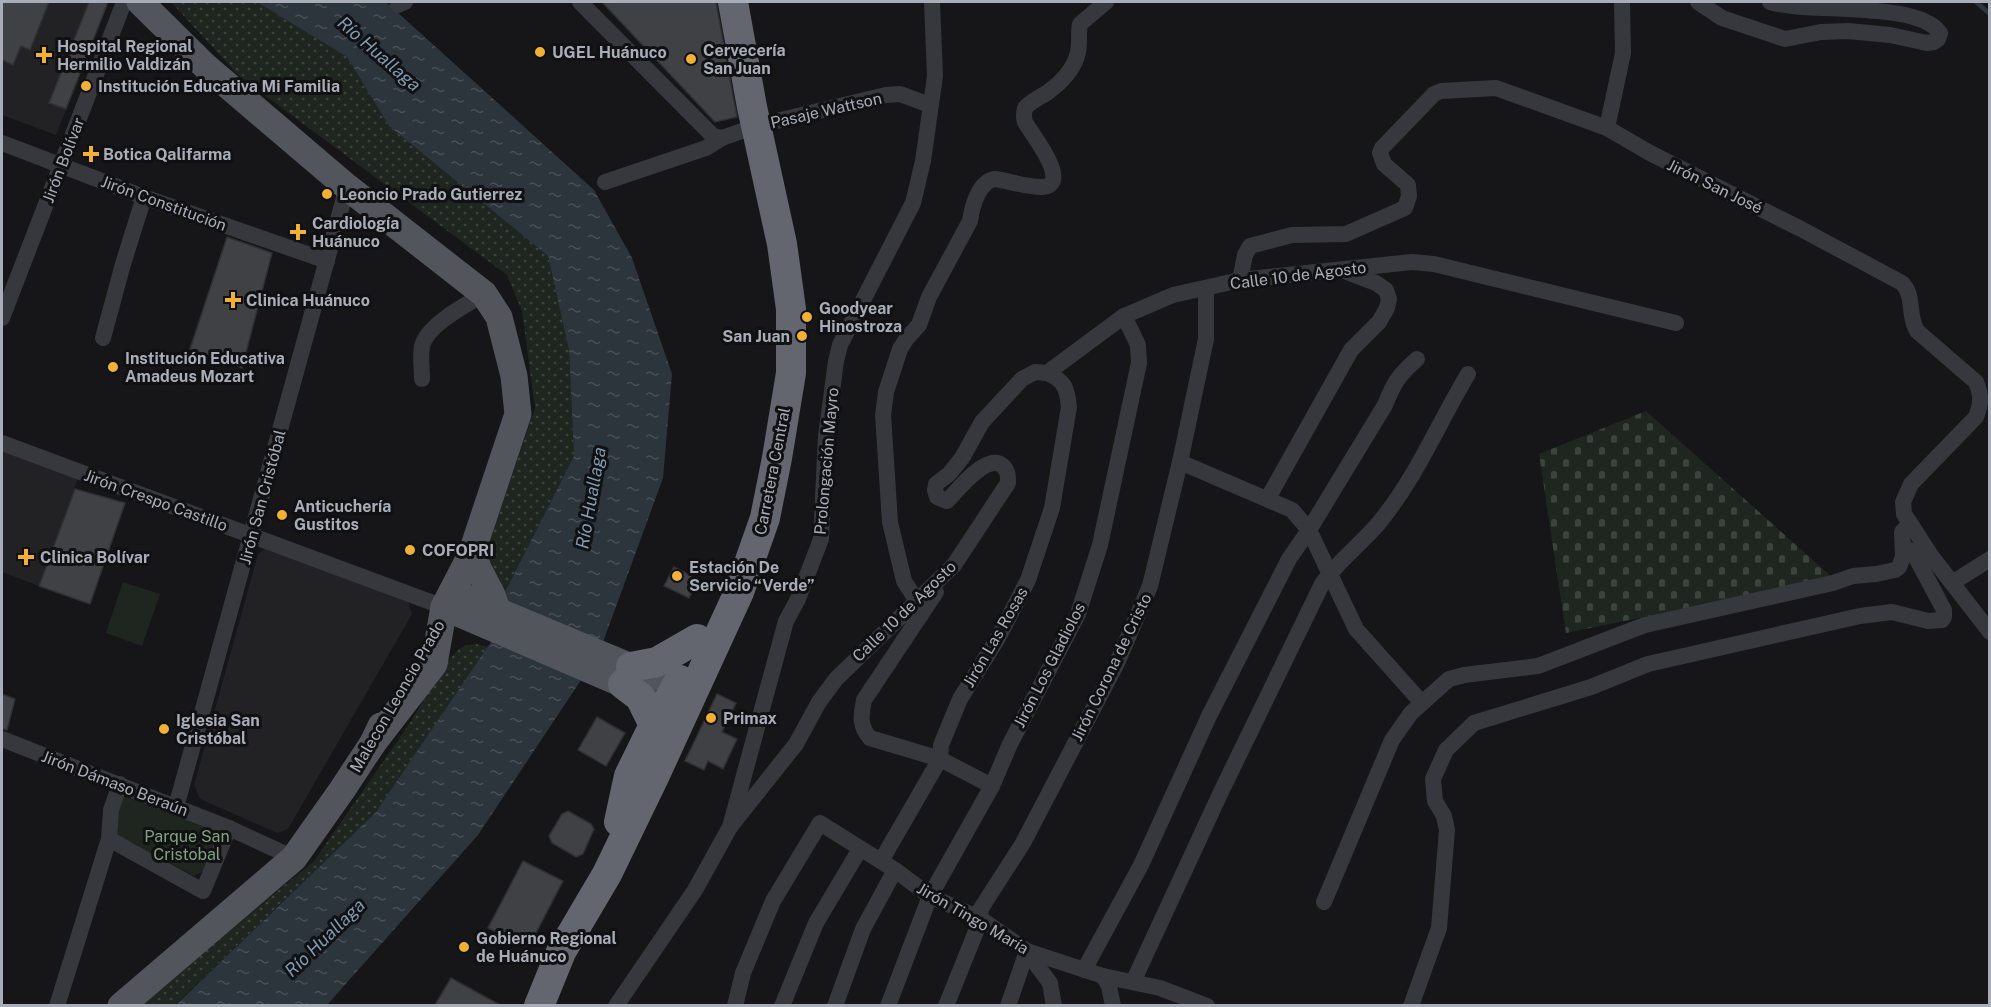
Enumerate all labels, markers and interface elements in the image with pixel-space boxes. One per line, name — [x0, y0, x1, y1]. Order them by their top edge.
water label: Río Huallaga — [334, 12, 425, 95]
place label: Hospital Regional Hermilio Valdizán — [57, 37, 193, 74]
place label: Cervecería San Juan — [703, 41, 786, 78]
place label: UGEL Huánuco — [552, 43, 667, 62]
marker: UGEL Huánuco — [533, 45, 547, 59]
marker: Hospital Regional Hermilio Valdizán — [35, 46, 53, 64]
marker: Cervecería San Juan — [684, 52, 698, 66]
place label: Institución Educativa Mi Familia — [98, 77, 340, 96]
marker: Institución Educativa Mi Familia — [79, 79, 93, 93]
street label: Pasaje Wattson — [769, 88, 884, 133]
street label: Jirón Bolívar — [38, 115, 88, 206]
place label: Botica Qalifarma — [103, 145, 231, 164]
marker: Botica Qalifarma — [84, 147, 98, 161]
street label: Jirón San José — [1664, 155, 1766, 218]
street label: Jirón Constitución — [99, 172, 229, 235]
place label: Leoncio Prado Gutierrez — [339, 185, 522, 204]
marker: Leoncio Prado Gutierrez — [320, 187, 334, 201]
place label: Cardiología Huánuco — [312, 214, 399, 251]
marker: Cardiología Huánuco — [289, 223, 307, 241]
street label: Calle 10 de Agosto — [1229, 258, 1367, 293]
marker: Clinica Huánuco — [224, 291, 242, 309]
place label: Clinica Huánuco — [246, 291, 370, 310]
place label: Goodyear Hinostroza — [819, 299, 902, 336]
marker: Goodyear Hinostroza — [800, 310, 814, 324]
place label: San Juan — [722, 327, 790, 346]
marker: San Juan — [795, 329, 809, 343]
place label: Institución Educativa Amadeus Mozart — [125, 349, 285, 386]
marker: Institución Educativa Amadeus Mozart — [106, 360, 120, 374]
street label: Prolongación Mayro — [811, 387, 842, 535]
street label: Carretera Central — [751, 406, 794, 536]
street label: Jirón San Cristóbal — [235, 428, 290, 567]
water label: Río Huallaga — [571, 445, 610, 550]
street label: Jirón Crespo Castillo — [82, 466, 230, 535]
place label: Anticuchería Gustitos — [294, 497, 391, 534]
marker: Anticuchería Gustitos — [275, 508, 289, 522]
place label: COFOPRI — [422, 541, 494, 560]
marker: COFOPRI — [403, 543, 417, 557]
marker: Clinica Bolívar — [17, 548, 35, 566]
place label: Clinica Bolívar — [40, 548, 150, 567]
street label: Calle 10 de Agosto — [849, 557, 960, 666]
place label: Estación De Servicio “Verde” — [689, 558, 815, 595]
marker: Estación De Servicio “Verde” — [670, 569, 684, 583]
street label: Jirón Las Rosas — [959, 584, 1032, 691]
street label: Jirón Corona de Cristo — [1067, 590, 1156, 744]
street label: Jirón Los Gladiolos — [1010, 599, 1089, 731]
street label: Malecon Leoncio Prado — [346, 617, 449, 776]
place label: Primax — [723, 709, 778, 728]
place label: Iglesia San Cristóbal — [176, 711, 260, 748]
marker: Primax — [704, 711, 718, 725]
marker: Iglesia San Cristóbal — [157, 722, 171, 736]
street label: Jirón Dámaso Beraún — [39, 747, 191, 820]
park label: Parque San Cristobal — [144, 827, 230, 864]
street label: Jirón Tingo María — [914, 879, 1032, 958]
water label: Río Huallaga — [280, 894, 369, 981]
place label: Gobierno Regional de Huánuco — [476, 929, 617, 966]
marker: Gobierno Regional de Huánuco — [457, 940, 471, 954]

